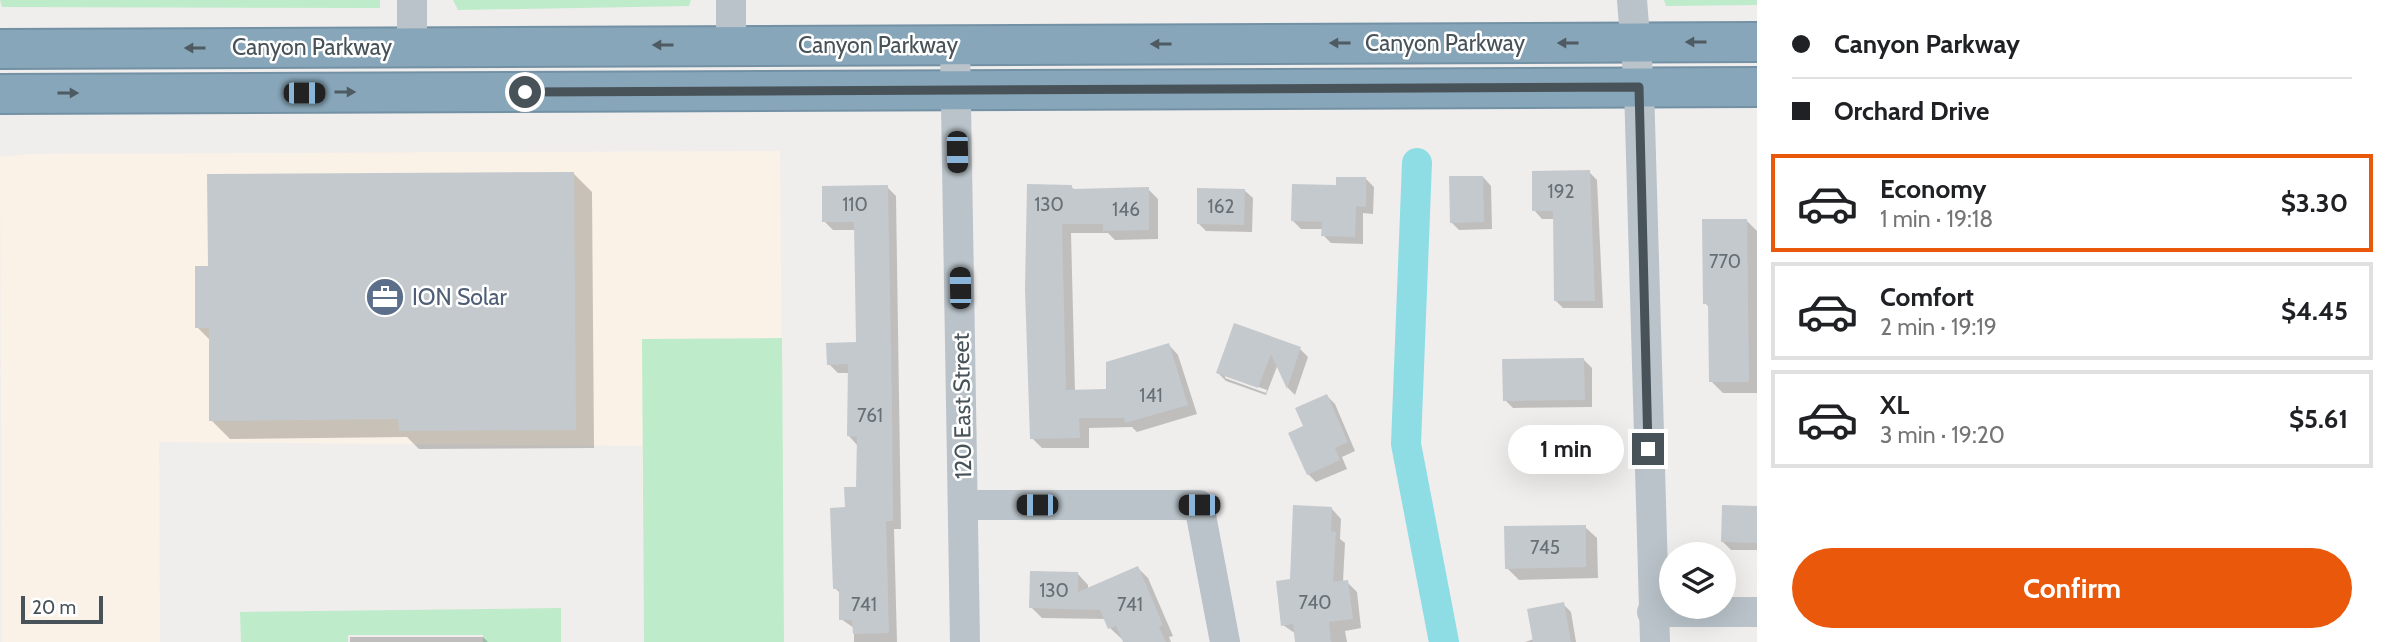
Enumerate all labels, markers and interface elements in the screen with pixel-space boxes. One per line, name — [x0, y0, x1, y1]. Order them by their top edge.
text: Canyon Parkway — [1834, 28, 2020, 60]
street label: Canyon Parkway — [1365, 29, 1525, 57]
street label: Canyon Parkway — [798, 31, 958, 59]
street label: Canyon Parkway — [232, 33, 392, 61]
one-way arrow — [1685, 36, 1707, 48]
one-way arrow — [1329, 37, 1351, 49]
one-way arrow — [1556, 37, 1578, 49]
one-way arrow — [1150, 38, 1172, 50]
one-way arrow — [651, 39, 673, 51]
one-way arrow — [184, 42, 206, 54]
route start — [509, 76, 541, 108]
car — [284, 83, 326, 104]
one-way arrow — [334, 86, 356, 98]
one-way arrow — [57, 87, 79, 99]
text: Orchard Drive — [1834, 95, 1989, 127]
car — [947, 131, 968, 173]
icon: car — [1796, 172, 1859, 235]
text: Economy — [1880, 173, 1986, 205]
house number: 192 — [1548, 180, 1574, 203]
text: $3.30 — [2281, 187, 2348, 219]
house number: 110 — [842, 193, 868, 216]
house number: 130 — [1034, 193, 1064, 216]
house number: 162 — [1208, 195, 1234, 218]
house number: 146 — [1112, 198, 1140, 221]
text: 1 min · 19:18 — [1880, 205, 1993, 233]
house number: 770 — [1709, 250, 1741, 273]
car — [950, 267, 971, 309]
office icon: ION Solar — [364, 276, 406, 318]
icon: car — [1796, 280, 1859, 343]
text: Comfort — [1880, 281, 1974, 313]
place label: ION Solar — [412, 283, 507, 311]
text: $4.45 — [2281, 295, 2348, 327]
text: 2 min · 19:19 — [1880, 313, 1997, 341]
street label: 120 East Street — [947, 332, 977, 479]
house number: 141 — [1139, 384, 1163, 407]
icon: car — [1796, 388, 1859, 451]
text: XL — [1880, 389, 1909, 421]
text: $5.61 — [2289, 403, 2348, 435]
house number: 761 — [857, 404, 883, 427]
text: 3 min · 19:20 — [1880, 421, 2005, 449]
callout: 1 min — [1508, 424, 1624, 474]
route end — [1632, 433, 1664, 465]
text: 1 min — [1540, 435, 1592, 463]
car — [1017, 495, 1059, 516]
car — [1179, 495, 1221, 516]
house number: 745 — [1530, 536, 1560, 559]
map controls — [1659, 542, 1736, 619]
button: layers — [1659, 542, 1736, 619]
button: Confirm — [1792, 548, 2352, 628]
house number: 130 — [1039, 579, 1069, 602]
house number: 740 — [1298, 591, 1332, 614]
scale bar — [21, 593, 103, 625]
house number: 741 — [851, 593, 877, 616]
house number: 741 — [1117, 593, 1143, 616]
text: 20 m — [32, 596, 76, 619]

